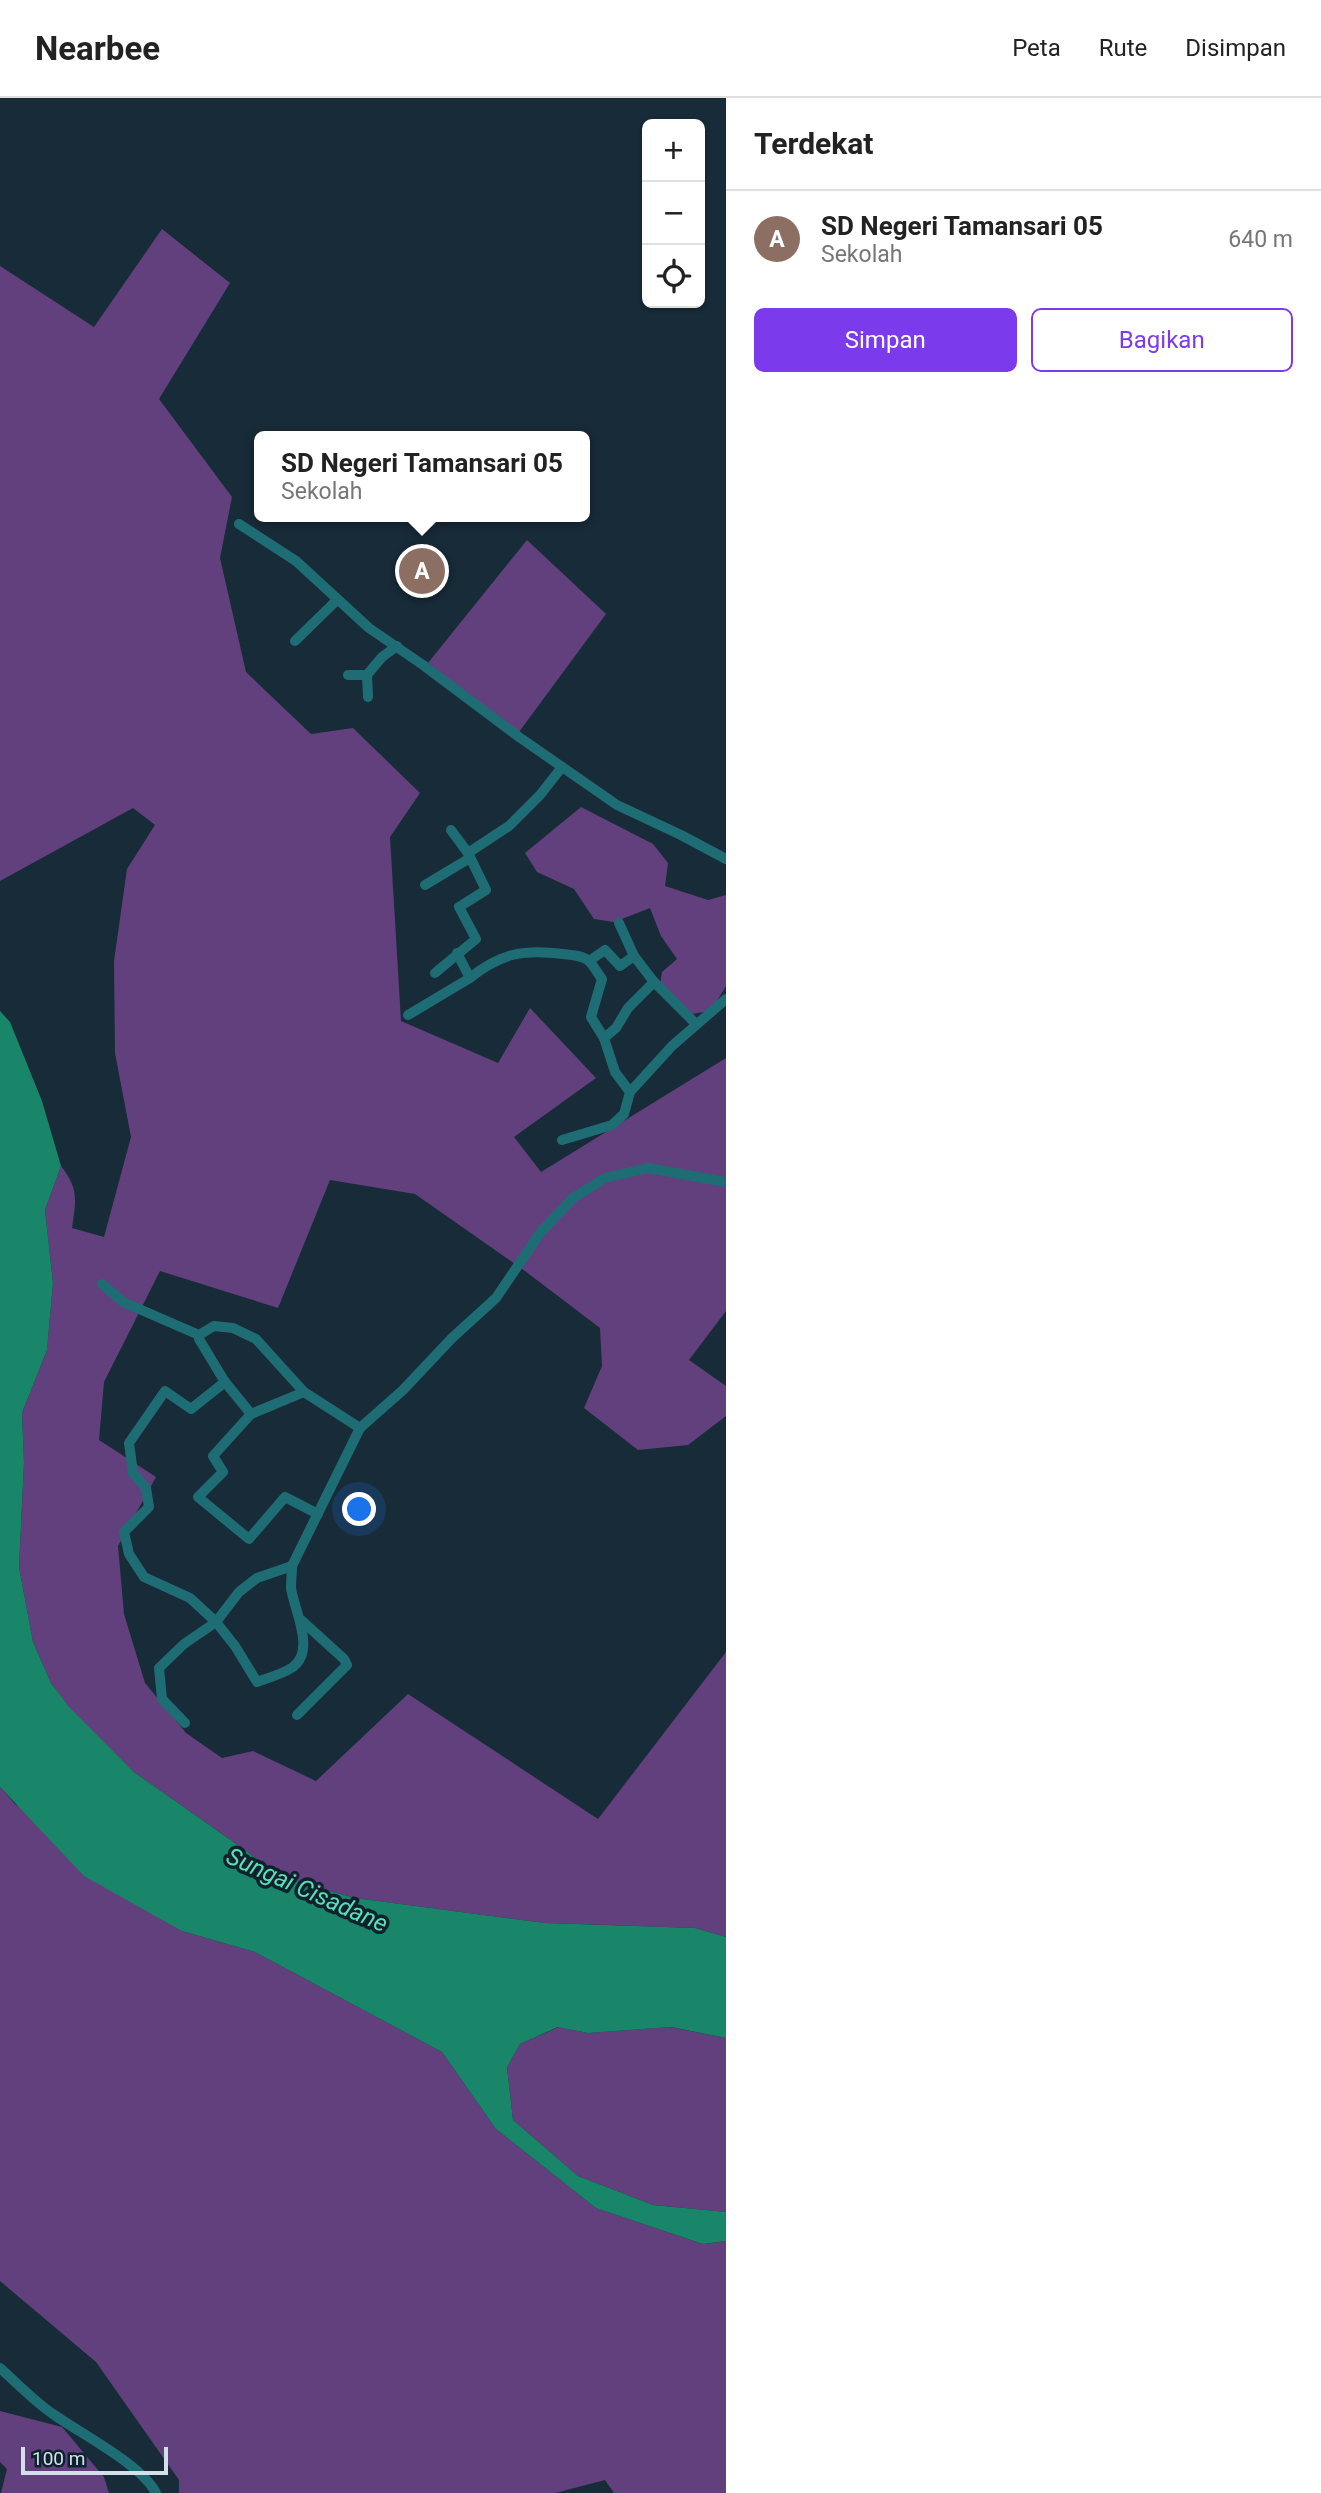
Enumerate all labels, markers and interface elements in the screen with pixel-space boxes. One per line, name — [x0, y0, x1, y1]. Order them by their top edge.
text: Nearbee — [35, 29, 160, 68]
text: Peta — [1012, 34, 1061, 62]
text: Rute — [1099, 34, 1147, 62]
text: Disimpan — [1185, 34, 1286, 62]
map controls — [642, 119, 705, 308]
button: + — [642, 119, 705, 182]
text: Terdekat — [754, 126, 873, 161]
button: − — [642, 182, 705, 245]
text: SD Negeri Tamansari 05 — [821, 211, 1103, 241]
text: A — [769, 226, 785, 253]
text: 640 m — [1228, 226, 1293, 253]
text: Sekolah — [821, 241, 902, 268]
button: locate — [642, 245, 705, 308]
button: Simpan — [754, 308, 1017, 372]
button: Bagikan — [1031, 308, 1293, 372]
popup — [254, 431, 590, 522]
text: SD Negeri Tamansari 05 — [281, 448, 563, 478]
text: Sekolah — [281, 478, 362, 505]
pin: A — [399, 545, 445, 597]
your location — [342, 1492, 376, 1526]
water label: Sungai Cisadane — [222, 1842, 392, 1938]
scale bar — [21, 2444, 168, 2476]
text: 100 m — [32, 2447, 85, 2470]

